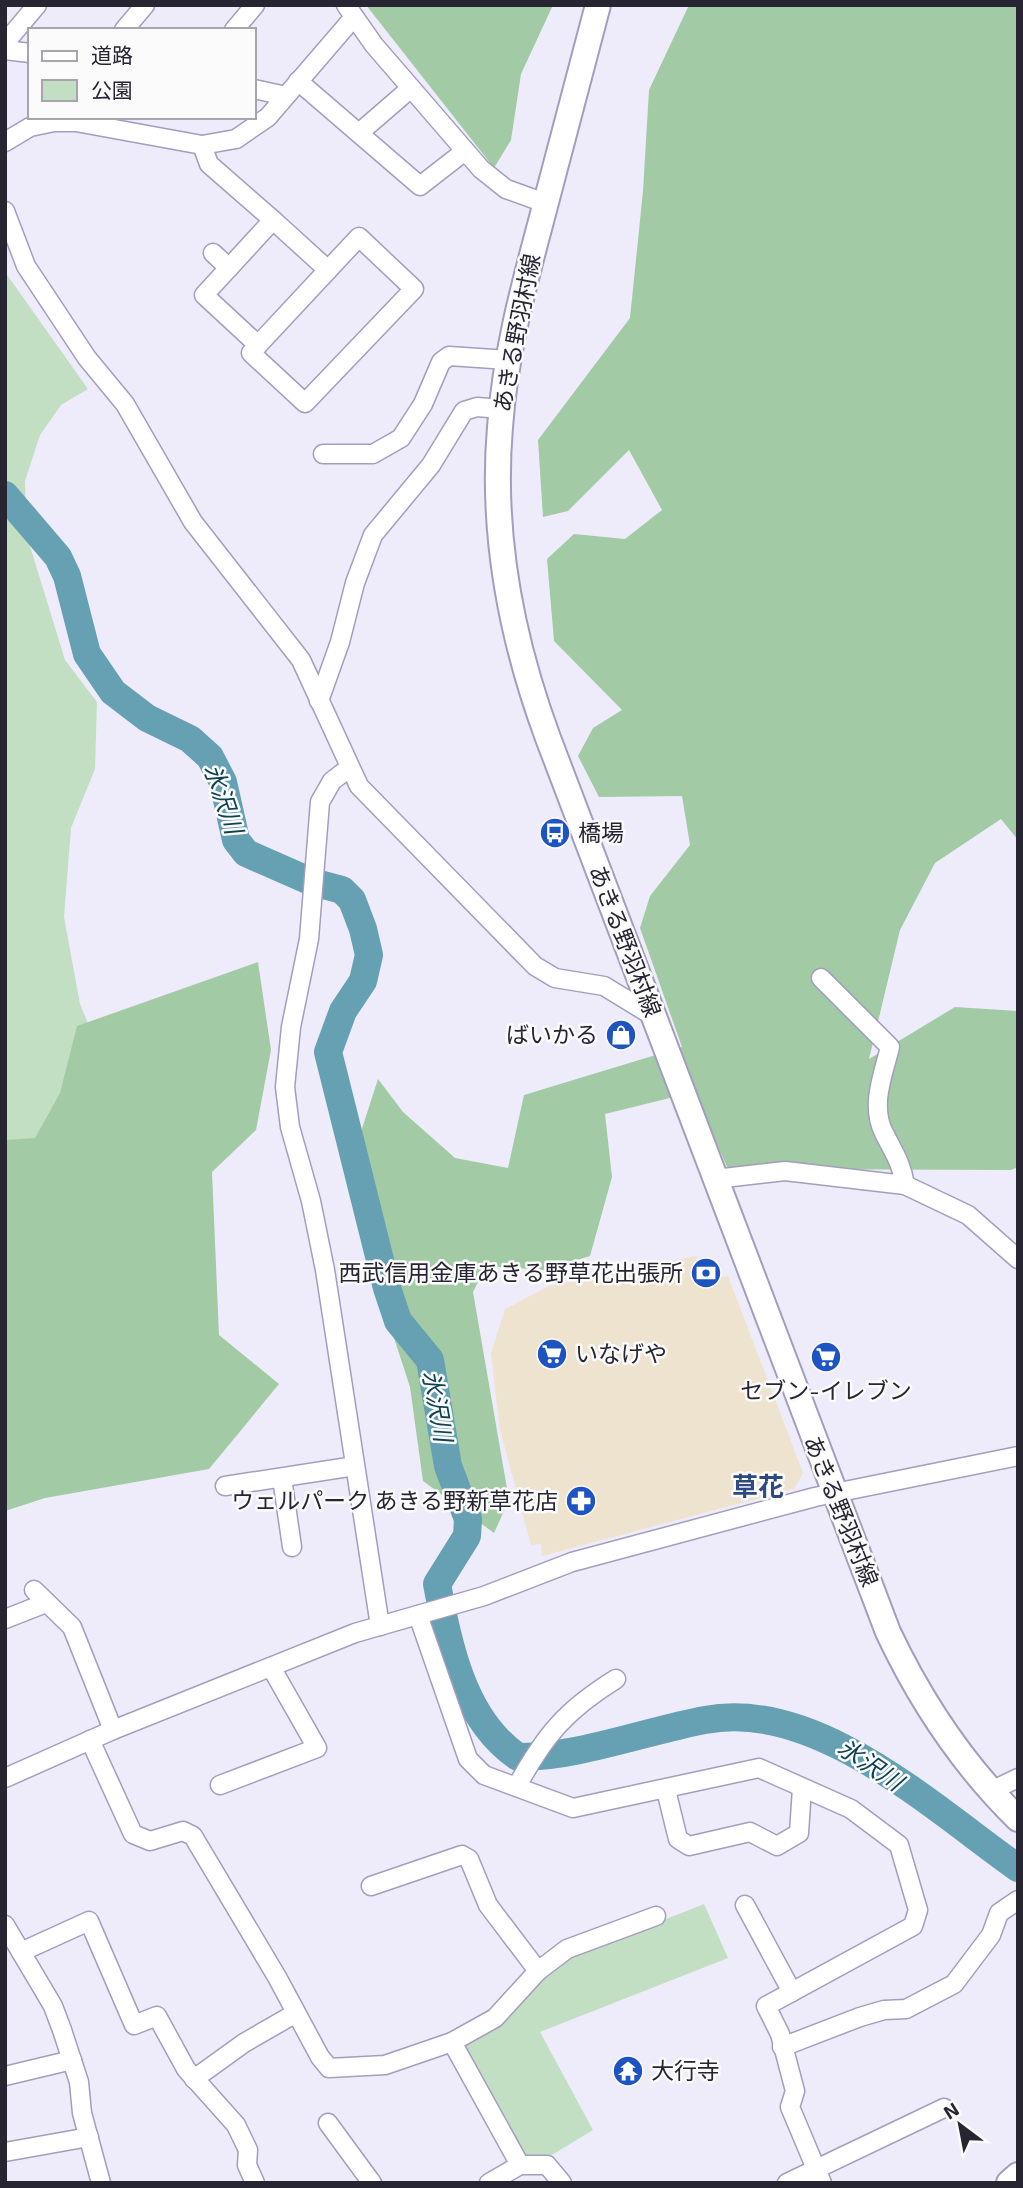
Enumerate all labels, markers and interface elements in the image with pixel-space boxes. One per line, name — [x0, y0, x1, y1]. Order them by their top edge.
legend — [28, 28, 256, 119]
text: 道路 — [91, 42, 133, 67]
text: 公園 — [91, 77, 133, 102]
street label: あきる野羽村線 — [487, 251, 545, 414]
water label: 氷沢川 — [199, 760, 251, 840]
bus stop icon: 橋場 — [538, 816, 572, 850]
place label: 橋場 — [578, 818, 624, 846]
street label: あきる野羽村線 — [584, 861, 668, 1021]
shop icon: ばいかる — [604, 1018, 638, 1052]
place label: ばいかる — [506, 1020, 598, 1048]
bank icon: 西武信用金庫あきる野草花出張所 — [689, 1256, 723, 1290]
place label: 西武信用金庫あきる野草花出張所 — [338, 1258, 683, 1286]
supermarket icon: いなげや — [535, 1337, 569, 1371]
place label: いなげや — [575, 1339, 667, 1367]
supermarket icon: セブン-イレブン — [809, 1340, 843, 1374]
water label: 氷沢川 — [418, 1368, 460, 1447]
place label: セブン-イレブン — [740, 1376, 912, 1404]
street label: あきる野羽村線 — [799, 1431, 885, 1590]
district label: 草花 — [732, 1470, 784, 1501]
pharmacy icon: ウェルパーク あきる野新草花店 — [564, 1484, 598, 1518]
place label: ウェルパーク あきる野新草花店 — [231, 1486, 558, 1514]
water label: 氷沢川 — [833, 1732, 911, 1798]
temple icon: 大行寺 — [611, 2054, 645, 2088]
place label: 大行寺 — [651, 2056, 720, 2084]
north arrow — [925, 2090, 995, 2160]
text: N — [939, 2097, 963, 2124]

